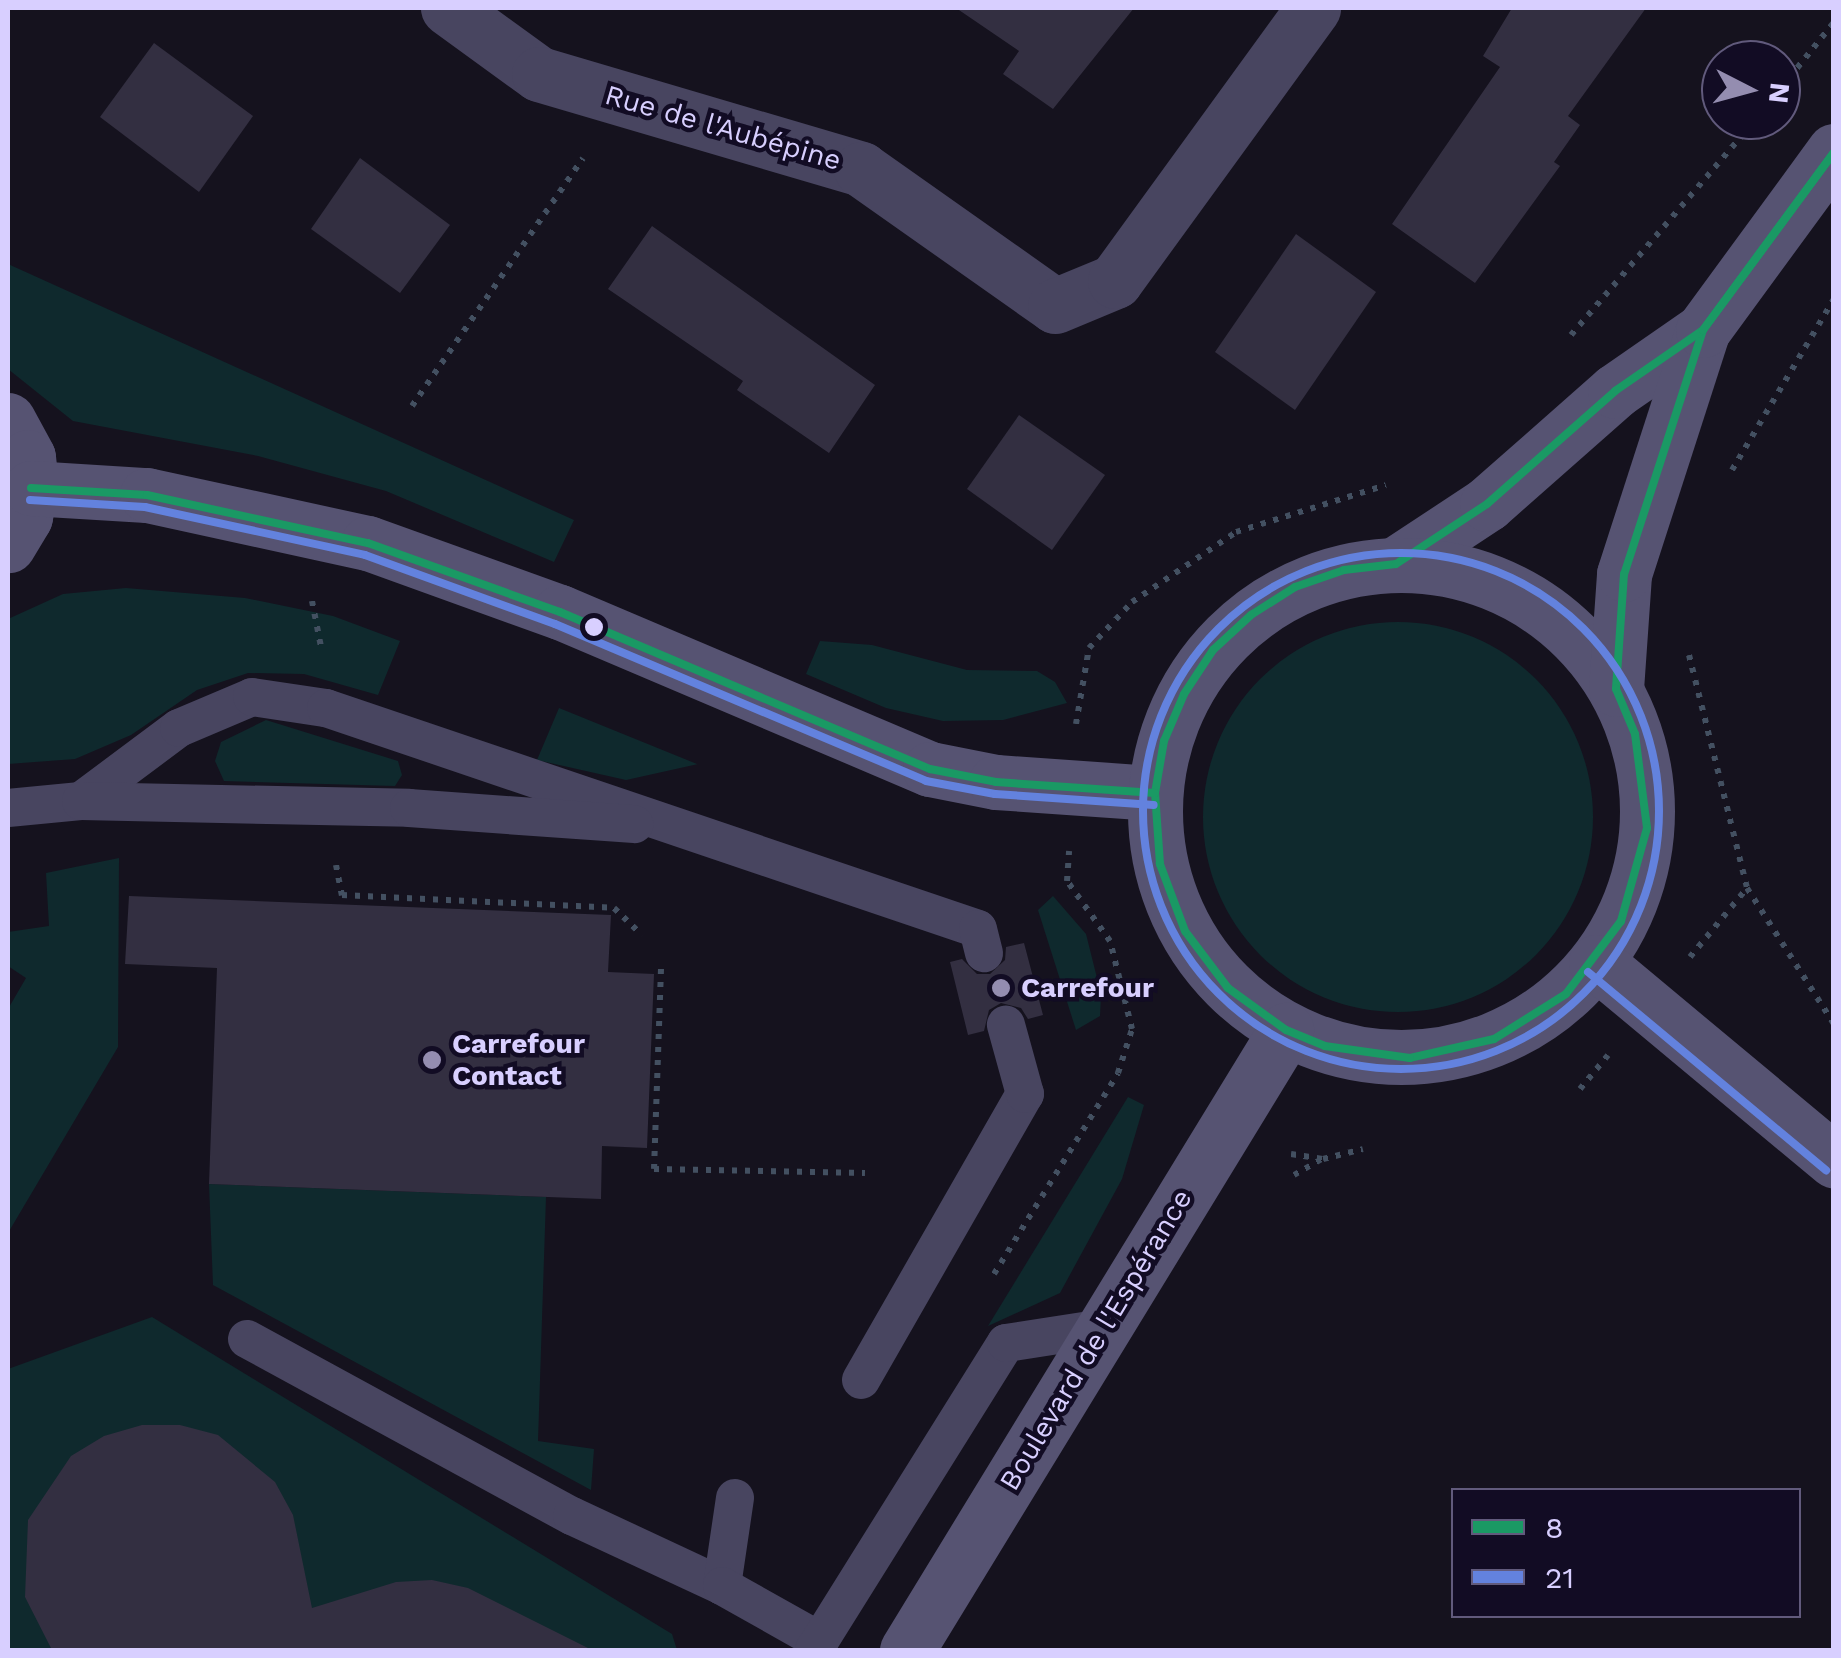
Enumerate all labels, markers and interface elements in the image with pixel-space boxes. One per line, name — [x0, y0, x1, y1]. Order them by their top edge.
north arrow — [1701, 40, 1801, 140]
street label: Rue de l'Aubépine — [601, 78, 845, 178]
text: N — [1762, 81, 1797, 105]
unlabelled marker — [584, 617, 604, 637]
place label: Carrefour — [1021, 971, 1154, 1005]
marker: Carrefour — [990, 977, 1012, 999]
place label: Carrefour Contact — [452, 1027, 585, 1093]
marker: Carrefour Contact — [421, 1049, 443, 1071]
street label: Boulevard de l'Espérance — [993, 1184, 1199, 1496]
legend — [1451, 1488, 1801, 1618]
text: 8 — [1545, 1510, 1563, 1545]
text: 21 — [1545, 1560, 1574, 1595]

